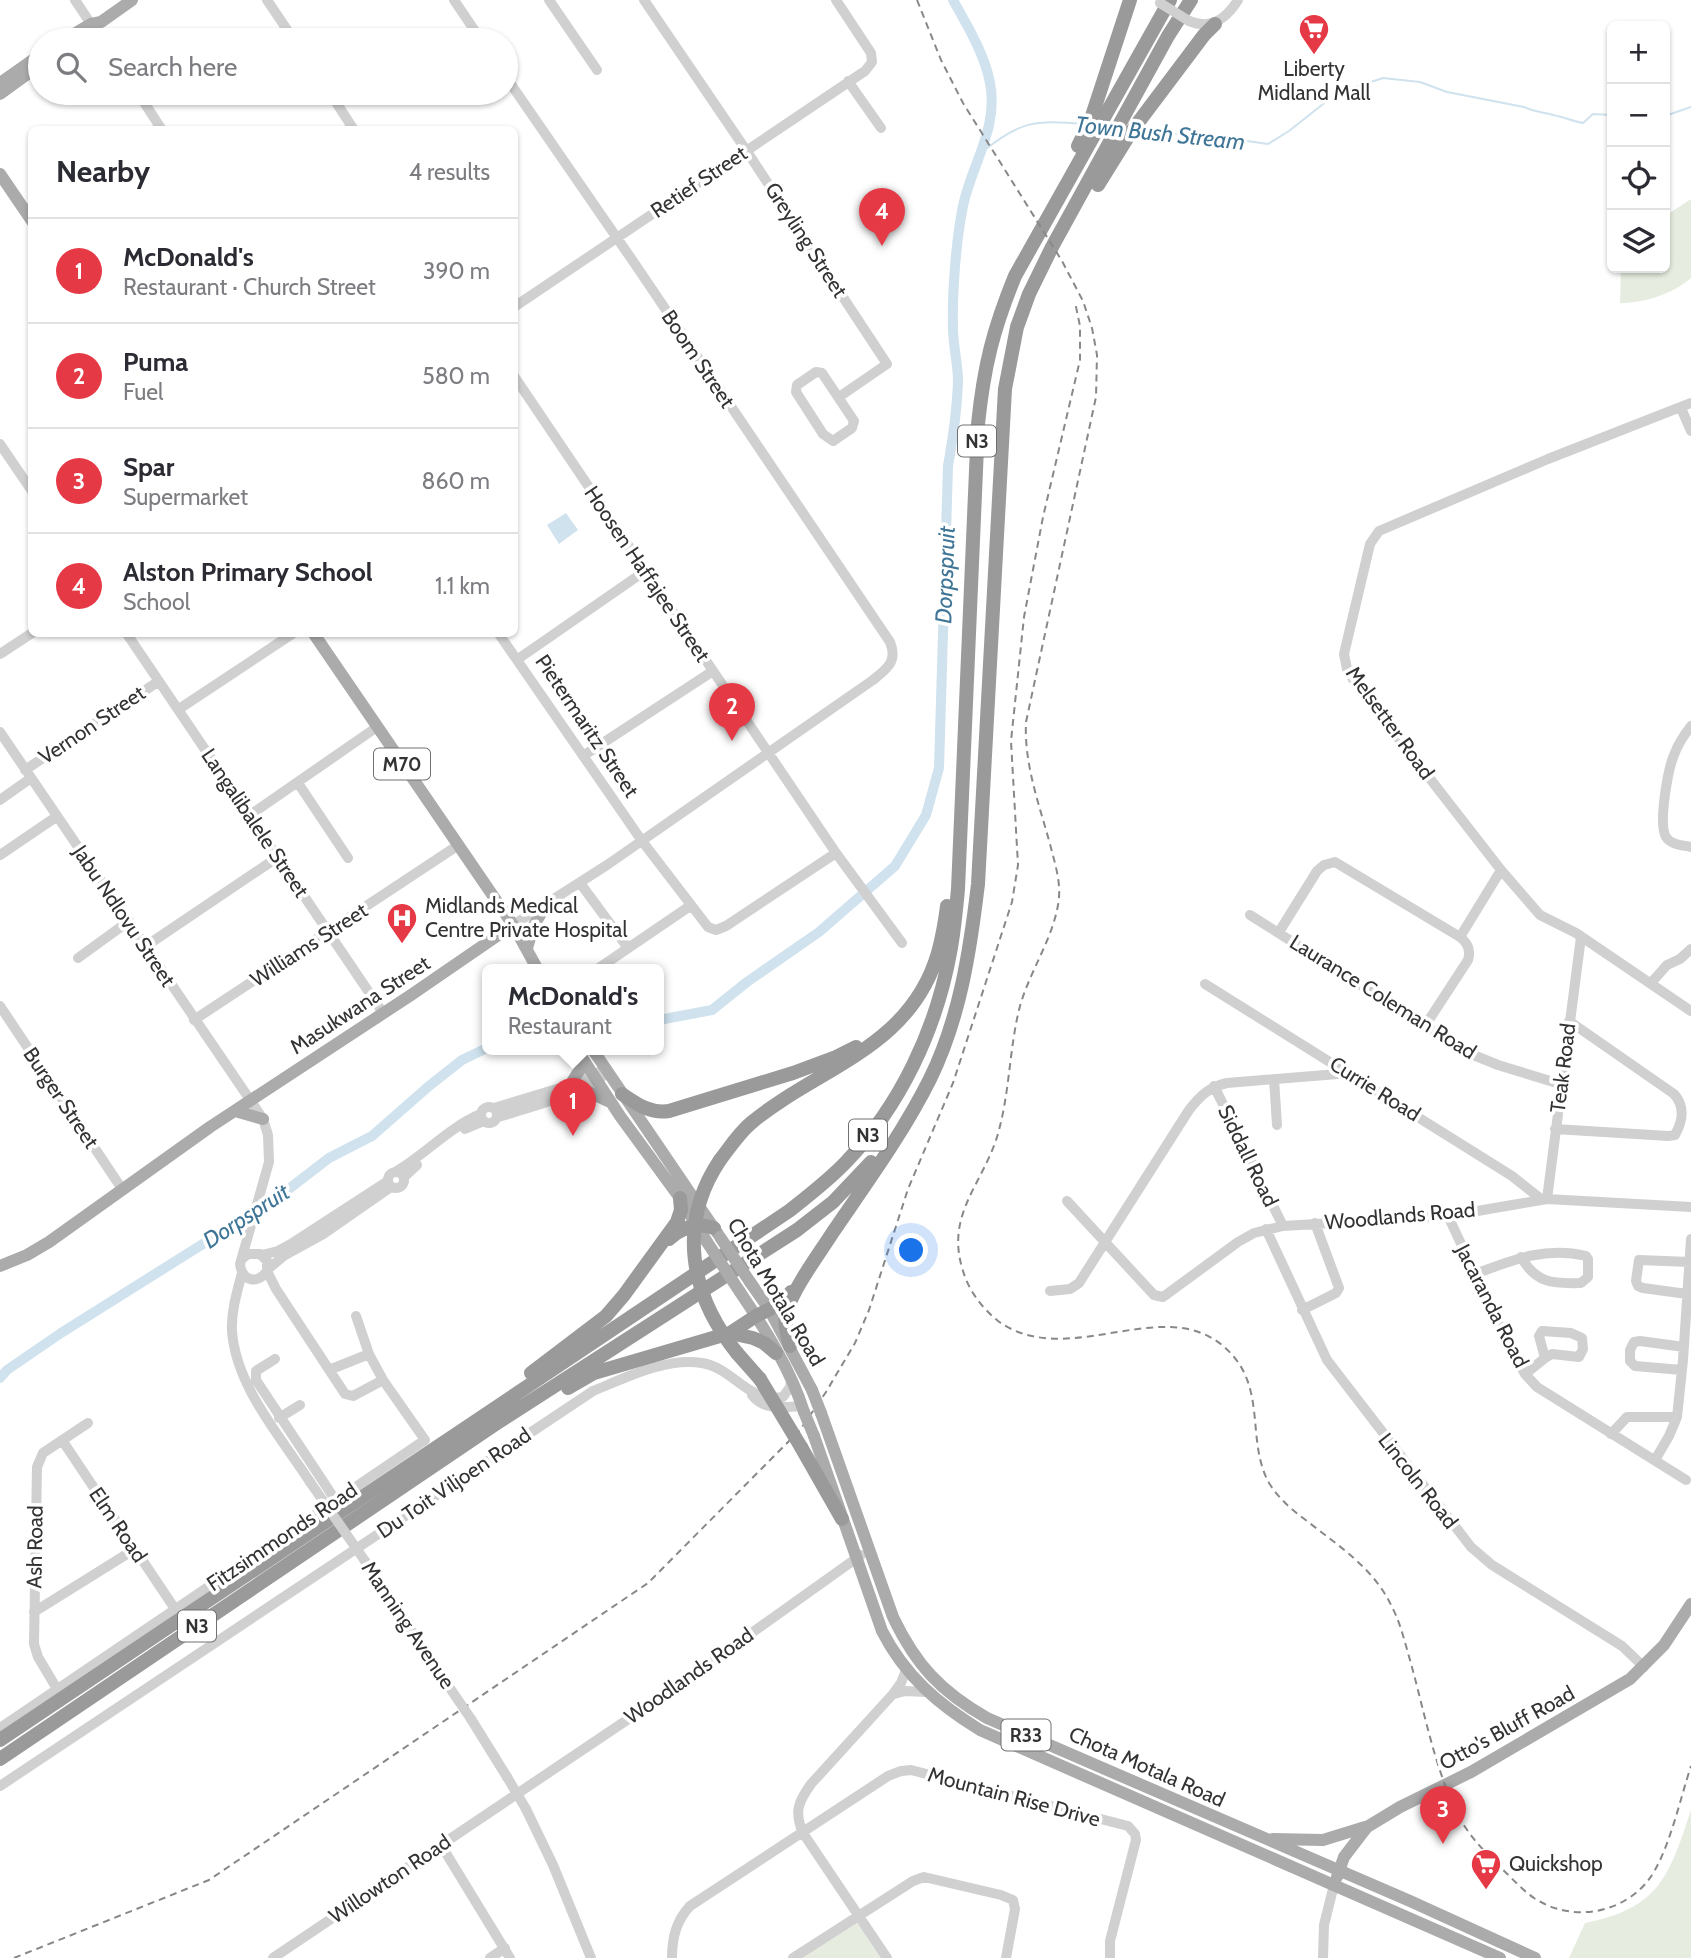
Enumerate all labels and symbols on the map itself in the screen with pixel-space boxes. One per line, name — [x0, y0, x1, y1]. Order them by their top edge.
supermarket icon: Liberty Midland Mall — [1297, 12, 1331, 56]
place label: Liberty Midland Mall — [1257, 56, 1371, 105]
water label: Town Bush Stream — [1074, 110, 1246, 156]
street label: Retief Street — [646, 140, 752, 223]
street label: Greyling Street — [760, 178, 853, 302]
pin: 4 — [859, 188, 905, 246]
street label: Boom Street — [657, 305, 740, 412]
road number: N3 — [958, 426, 996, 456]
street label: Hoosen Haffajee Street — [578, 481, 716, 667]
water label: Dorpspruit — [929, 525, 961, 624]
street label: Pietermaritz Street — [530, 650, 644, 802]
street label: Melsetter Road — [1341, 661, 1440, 784]
street label: Vernon Street — [34, 680, 150, 769]
pin: 2 — [709, 683, 755, 741]
street label: Langalibalele Street — [196, 744, 314, 902]
road number: M70 — [374, 748, 430, 779]
street label: Jabu Ndlovu Street — [67, 840, 181, 991]
place label: Midlands Medical Centre Private Hospital — [425, 893, 627, 942]
street label: Williams Street — [246, 897, 372, 992]
hospital icon: Midlands Medical Centre Private Hospital — [385, 901, 419, 945]
street label: Laurance Coleman Road — [1285, 929, 1481, 1064]
street label: Masukwana Street — [285, 950, 434, 1059]
street label: Teak Road — [1545, 1022, 1580, 1114]
street label: Burger Street — [18, 1042, 104, 1153]
street label: Currie Road — [1325, 1051, 1425, 1126]
pin: 1 — [550, 1078, 596, 1136]
street label: Siddall Road — [1213, 1101, 1284, 1211]
road number: N3 — [849, 1120, 887, 1150]
water label: Dorpspruit — [197, 1177, 295, 1254]
street label: Woodlands Road — [1324, 1196, 1476, 1235]
street label: Chota Motala Road — [722, 1213, 830, 1370]
your location — [894, 1233, 928, 1267]
street label: Jacaranda Road — [1450, 1239, 1534, 1372]
street label: Du Toit Viljoen Road — [372, 1422, 536, 1544]
street label: Lincoln Road — [1373, 1428, 1464, 1534]
street label: Fitzsimmonds Road — [202, 1477, 362, 1596]
street label: Elm Road — [84, 1482, 153, 1567]
street label: Ash Road — [21, 1505, 48, 1589]
street label: Manning Avenue — [357, 1556, 460, 1693]
road number: N3 — [178, 1610, 216, 1642]
street label: Woodlands Road — [620, 1622, 758, 1729]
street label: Otto's Bluff Road — [1435, 1680, 1579, 1775]
road number: R33 — [1002, 1720, 1050, 1750]
street label: Chota Motala Road — [1065, 1721, 1229, 1812]
street label: Mountain Rise Drive — [925, 1762, 1103, 1832]
pin: 3 — [1420, 1786, 1466, 1844]
street label: Willowton Road — [324, 1829, 455, 1928]
supermarket icon: Quickshop — [1469, 1847, 1503, 1891]
place label: Quickshop — [1509, 1851, 1603, 1876]

